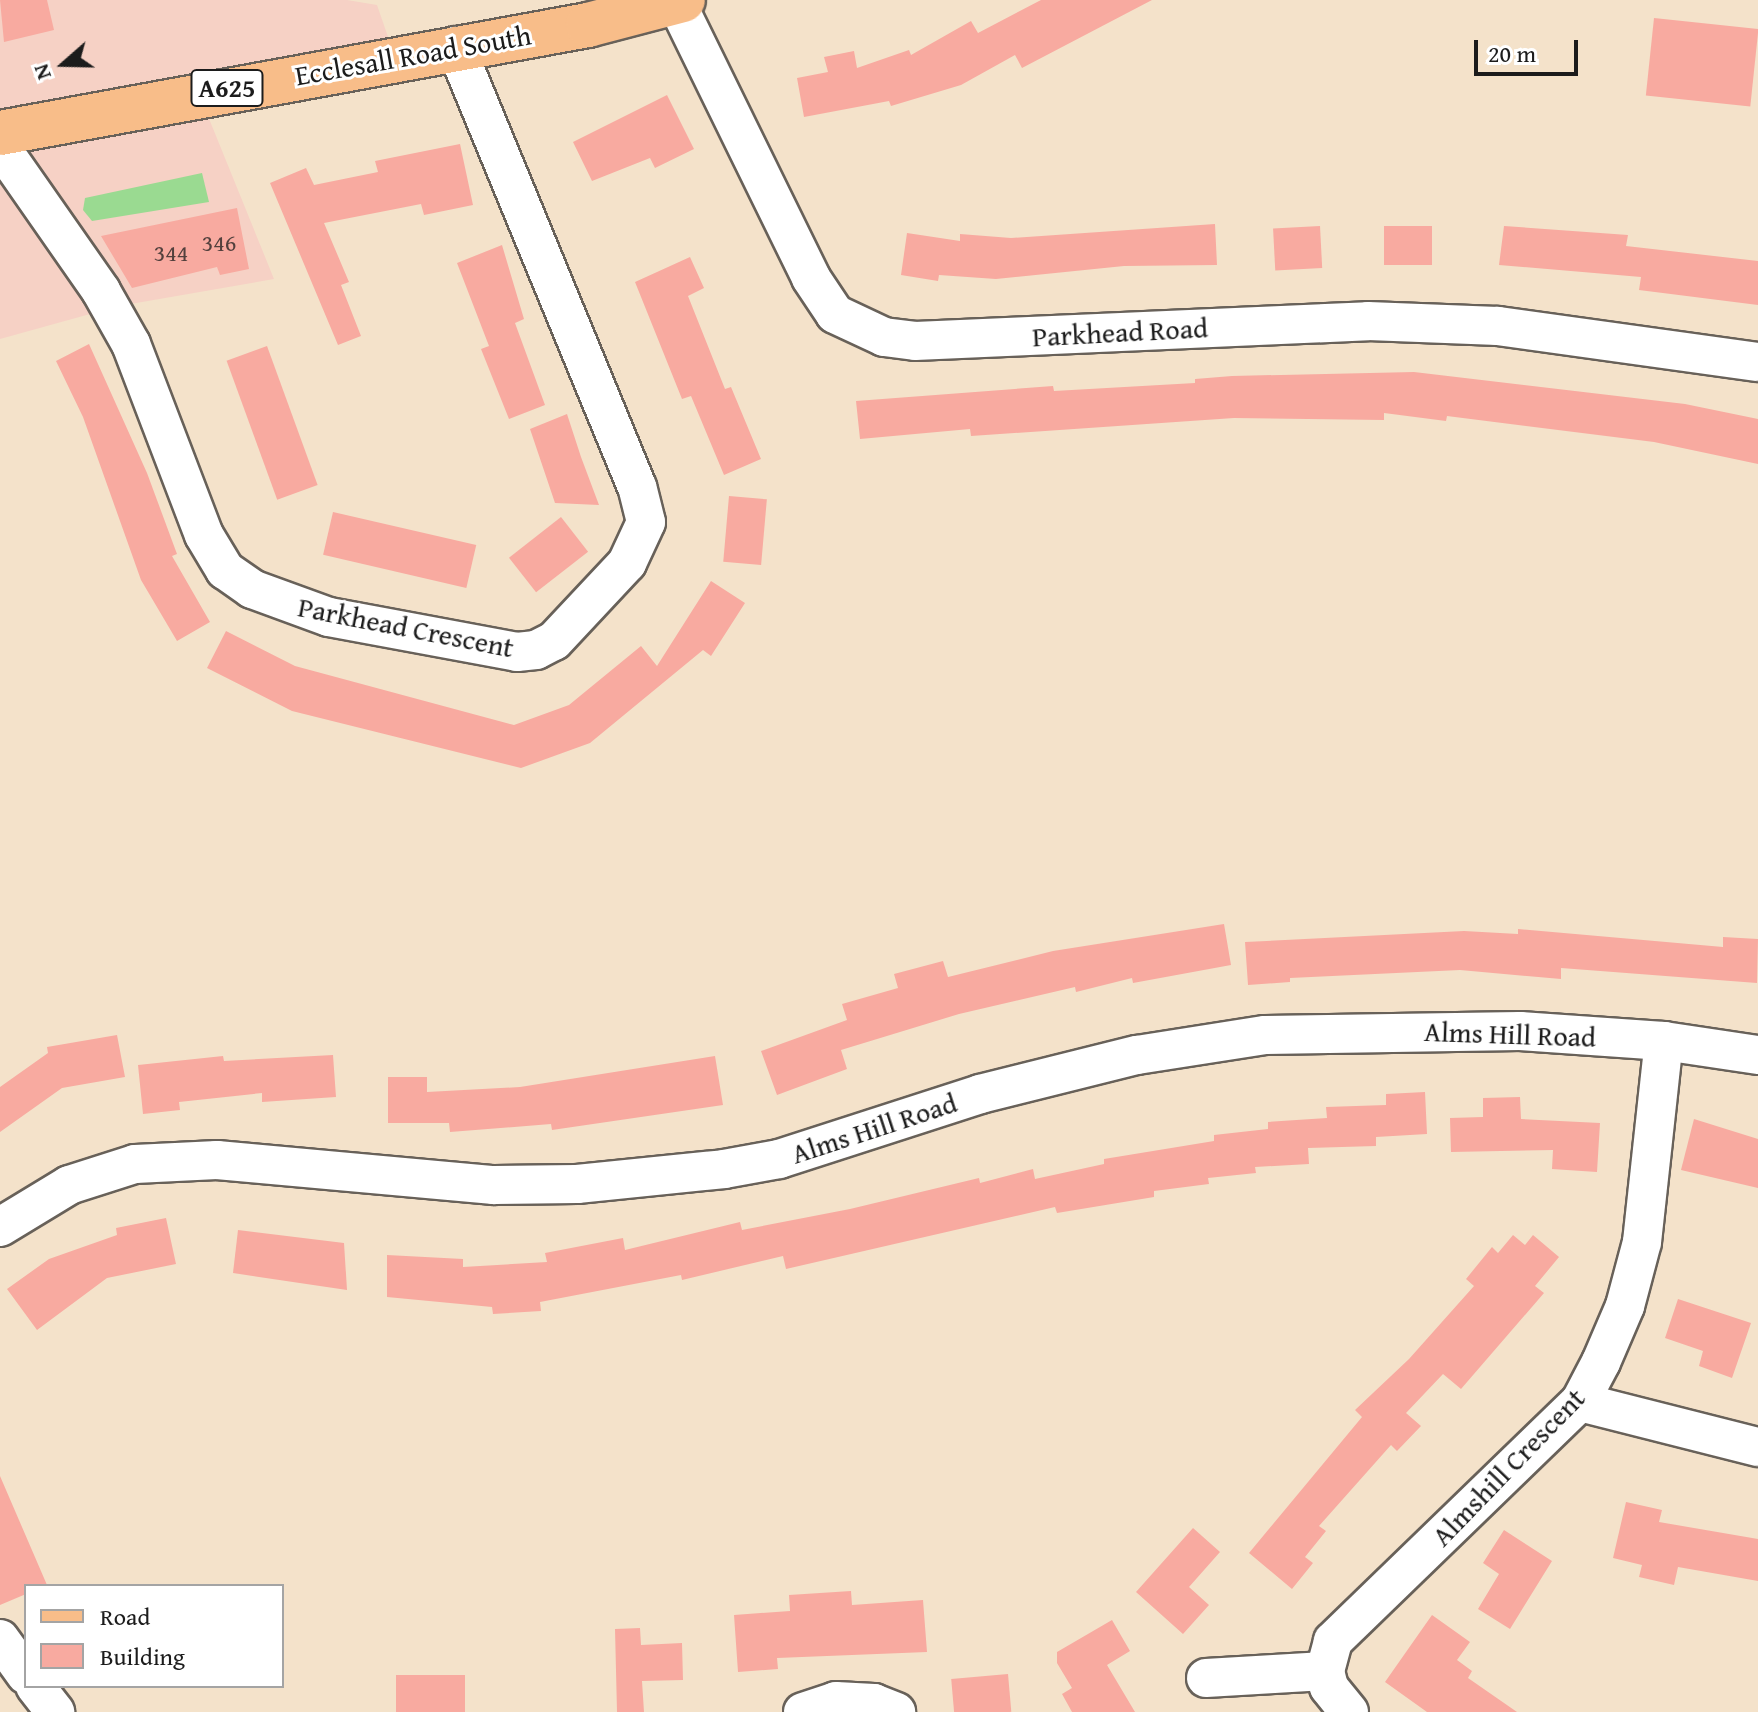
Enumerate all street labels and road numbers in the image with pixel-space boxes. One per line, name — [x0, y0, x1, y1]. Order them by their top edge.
street label: Ecclesall Road South — [292, 18, 534, 92]
road number: A625 — [189, 66, 265, 110]
street label: Parkhead Road — [1031, 311, 1209, 353]
street label: Parkhead Crescent — [295, 590, 517, 664]
street label: Alms Hill Road — [1424, 1014, 1596, 1054]
street label: Alms Hill Road — [787, 1085, 961, 1171]
street label: Almshill Crescent — [1424, 1381, 1592, 1553]

